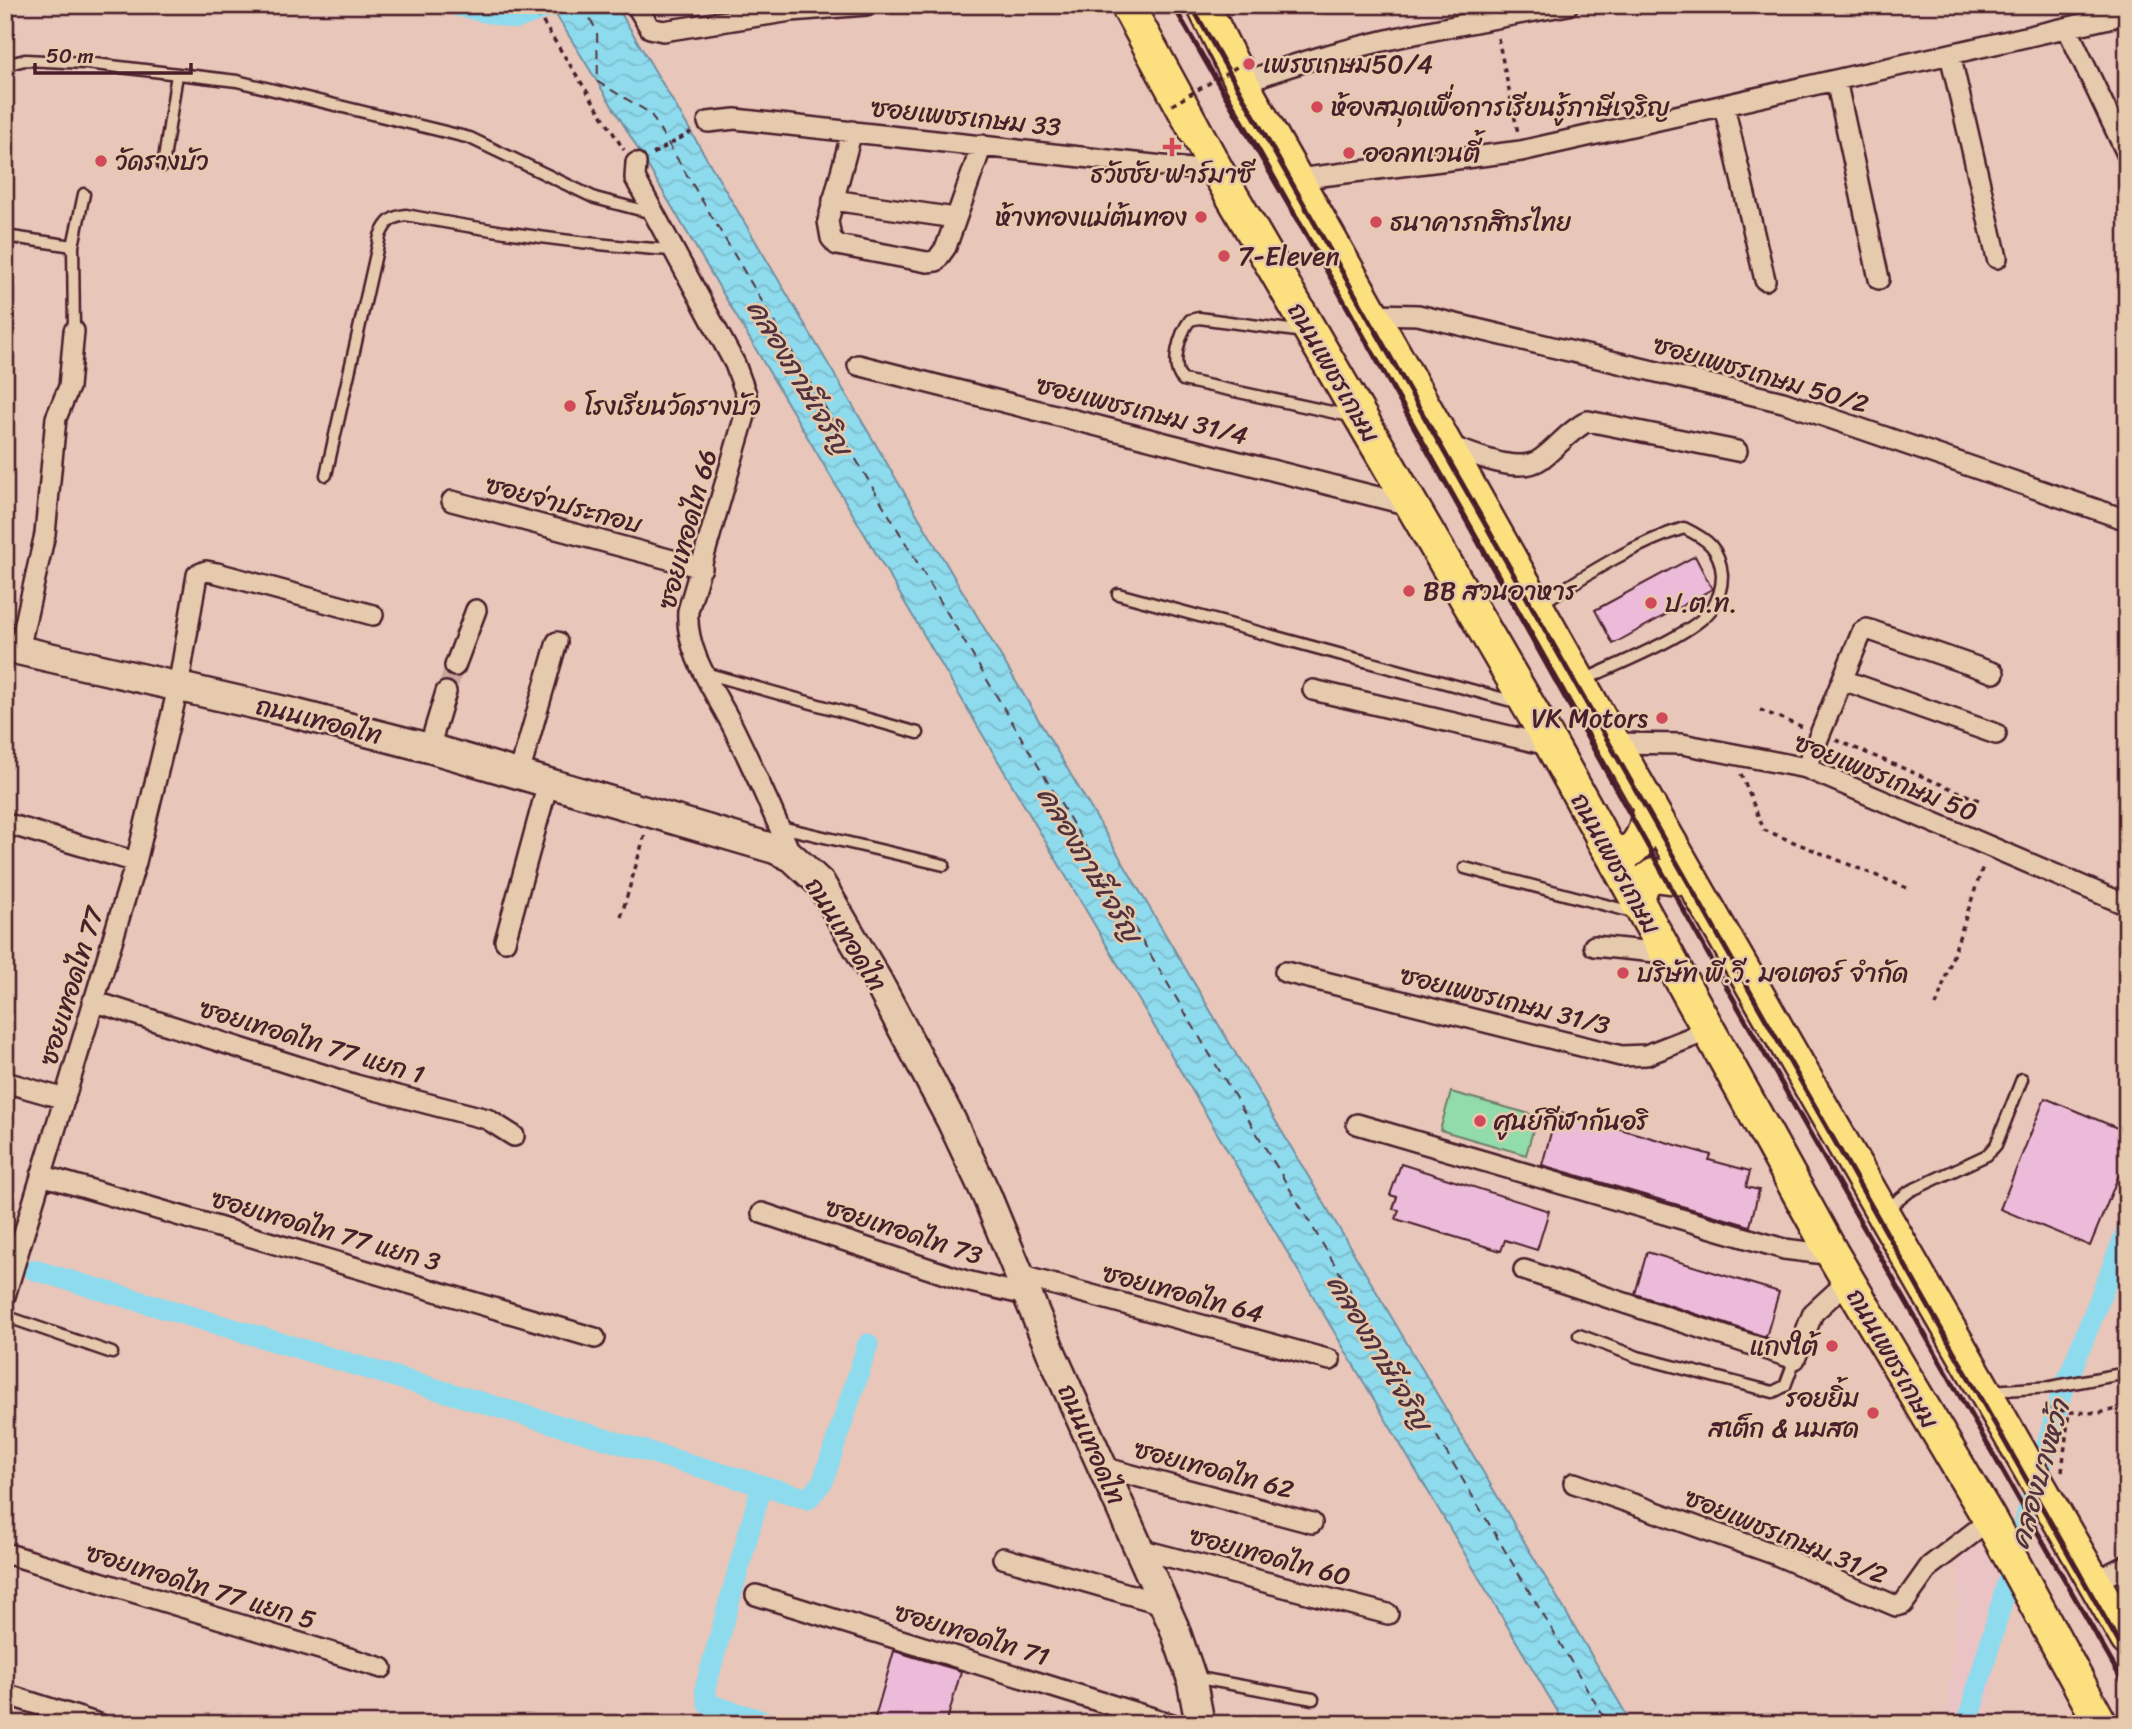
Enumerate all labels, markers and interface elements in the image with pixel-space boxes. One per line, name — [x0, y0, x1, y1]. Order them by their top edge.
scale bar — [35, 32, 191, 76]
text: 50 m — [46, 37, 94, 75]
place label: เพรชเกษม50/4 — [1263, 41, 1433, 87]
marker: เพรชเกษม50/4 — [1241, 56, 1257, 72]
place label: ห้องสมุดเพื่อการเรียนรู้ภาษีเจริญ — [1331, 83, 1670, 130]
street label: ซอยเพชรเกษม 33 — [869, 84, 1063, 150]
marker: ห้องสมุดเพื่อการเรียนรู้ภาษีเจริญ — [1309, 99, 1325, 115]
place label: ออลทเวนตี้ — [1362, 129, 1486, 176]
place label: วัดรางบัว — [115, 138, 209, 184]
marker: ธวัชชัย ฟาร์มาซี — [1164, 139, 1180, 155]
marker: ออลทเวนตี้ — [1341, 145, 1357, 161]
place label: ธวัชชัย ฟาร์มาซี — [1091, 151, 1256, 197]
marker: วัดรางบัว — [93, 153, 109, 169]
place label: ห้างทองแม่ต้นทอง — [995, 194, 1187, 240]
place label: ธนาคารกสิกรไทย — [1390, 199, 1571, 245]
marker: ห้างทองแม่ต้นทอง — [1193, 209, 1209, 225]
marker: ธนาคารกสิกรไทย — [1368, 214, 1384, 230]
place label: 7-Eleven — [1238, 233, 1340, 279]
marker: 7-Eleven — [1216, 248, 1232, 264]
water label: คลองภาษีเจริญ — [733, 290, 868, 468]
street label: ถนนเพชรเกษม — [1275, 293, 1393, 451]
street label: ซอยเพชรเกษม 50/2 — [1648, 321, 1874, 427]
street label: ซอยเพชรเกษม 31/4 — [1031, 361, 1253, 459]
place label: โรงเรียนวัดรางบัว — [584, 383, 761, 429]
marker: โรงเรียนวัดรางบัว — [562, 398, 578, 414]
street label: ซอยเทอดไท 66 — [644, 444, 730, 614]
street label: ซอยจ่าประกอบ — [480, 461, 648, 547]
place label: BB สวนอาหาร — [1423, 568, 1578, 614]
place label: ป.ต.ท. — [1665, 580, 1737, 626]
marker: BB สวนอาหาร — [1401, 583, 1417, 599]
marker: ป.ต.ท. — [1643, 595, 1659, 611]
street label: ถนนเทอดไท — [251, 682, 387, 758]
place label: VK Motors — [1531, 695, 1648, 741]
marker: VK Motors — [1654, 710, 1670, 726]
street label: ซอยเพชรเกษม 50 — [1787, 719, 1985, 835]
water label: คลองภาษีเจริญ — [1023, 777, 1158, 955]
street label: ถนนเพชรเกษม — [1558, 783, 1674, 943]
street label: ถนนเทอดไท — [792, 867, 900, 1001]
street label: ซอยเทอดไท 77 — [25, 899, 118, 1071]
place label: บริษัท พี.วี. มอเตอร์ จำกัด — [1637, 950, 1908, 996]
street label: ซอยเพชรเกษม 31/3 — [1395, 952, 1615, 1048]
marker: บริษัท พี.วี. มอเตอร์ จำกัด — [1615, 965, 1631, 981]
street label: ซอยเทอดไท 77 แยก 1 — [194, 985, 430, 1097]
place label: ศูนย์กีฬากันอริ — [1493, 1098, 1649, 1144]
marker: ศูนย์กีฬากันอริ — [1472, 1113, 1488, 1129]
street label: ซอยเทอดไท 77 แยก 3 — [206, 1175, 446, 1285]
street label: ซอยเทอดไท 73 — [819, 1184, 989, 1278]
street label: ซอยเทอดไท 64 — [1097, 1249, 1269, 1337]
water label: คลองภาษีเจริญ — [1313, 1265, 1448, 1443]
street label: ถนนเพชรเกษม — [1834, 1279, 1952, 1437]
place label: แกงใต้ — [1750, 1323, 1822, 1369]
marker: แกงใต้ — [1824, 1338, 1840, 1354]
place label: รอยยิ้ม สเต็ก & นมสด — [1707, 1375, 1859, 1451]
street label: ถนนเทอดไท — [1045, 1376, 1139, 1512]
water label: คลองบางหว้า — [1995, 1392, 2085, 1554]
marker: รอยยิ้ม สเต็ก & นมสด — [1865, 1405, 1881, 1421]
street label: ซอยเทอดไท 62 — [1129, 1426, 1299, 1512]
street label: ซอยเพชรเกษม 31/2 — [1677, 1474, 1895, 1598]
street label: ซอยเทอดไท 60 — [1184, 1512, 1356, 1600]
street label: ซอยเทอดไท 77 แยก 5 — [80, 1529, 322, 1643]
street label: ซอยเทอดไท 71 — [889, 1589, 1055, 1679]

